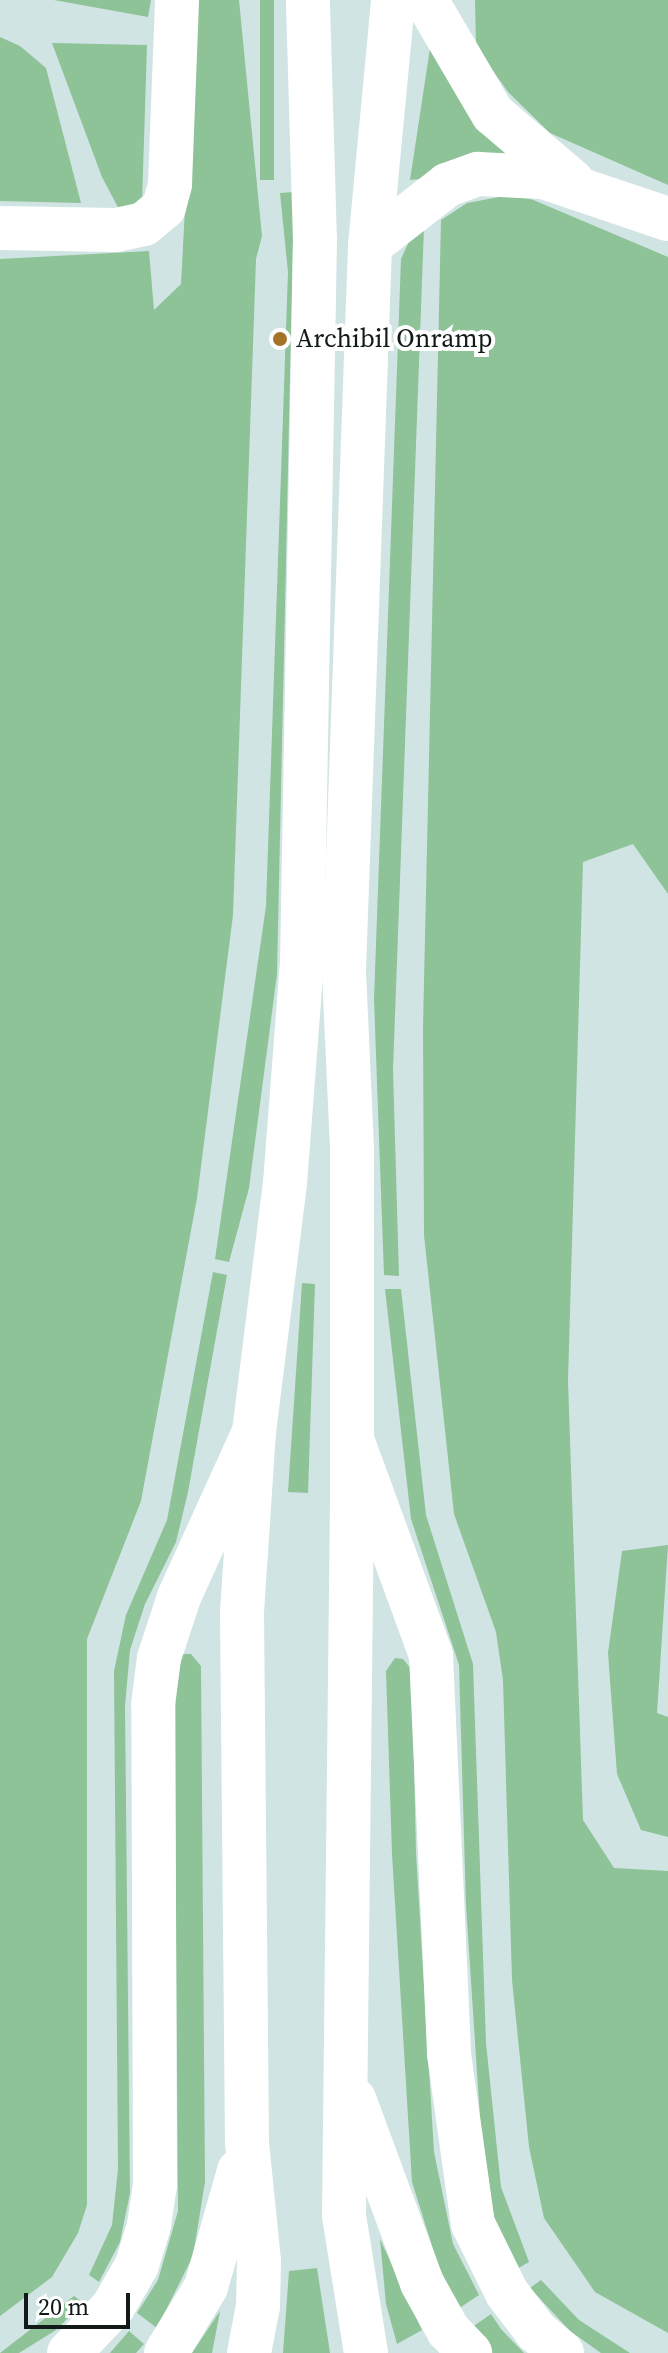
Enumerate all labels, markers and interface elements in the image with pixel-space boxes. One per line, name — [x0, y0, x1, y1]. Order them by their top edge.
place label: Archibil Onramp — [296, 323, 492, 355]
marker: Archibil Onramp — [271, 330, 289, 348]
scale bar — [28, 2277, 134, 2327]
text: 20 m — [38, 2290, 89, 2323]

